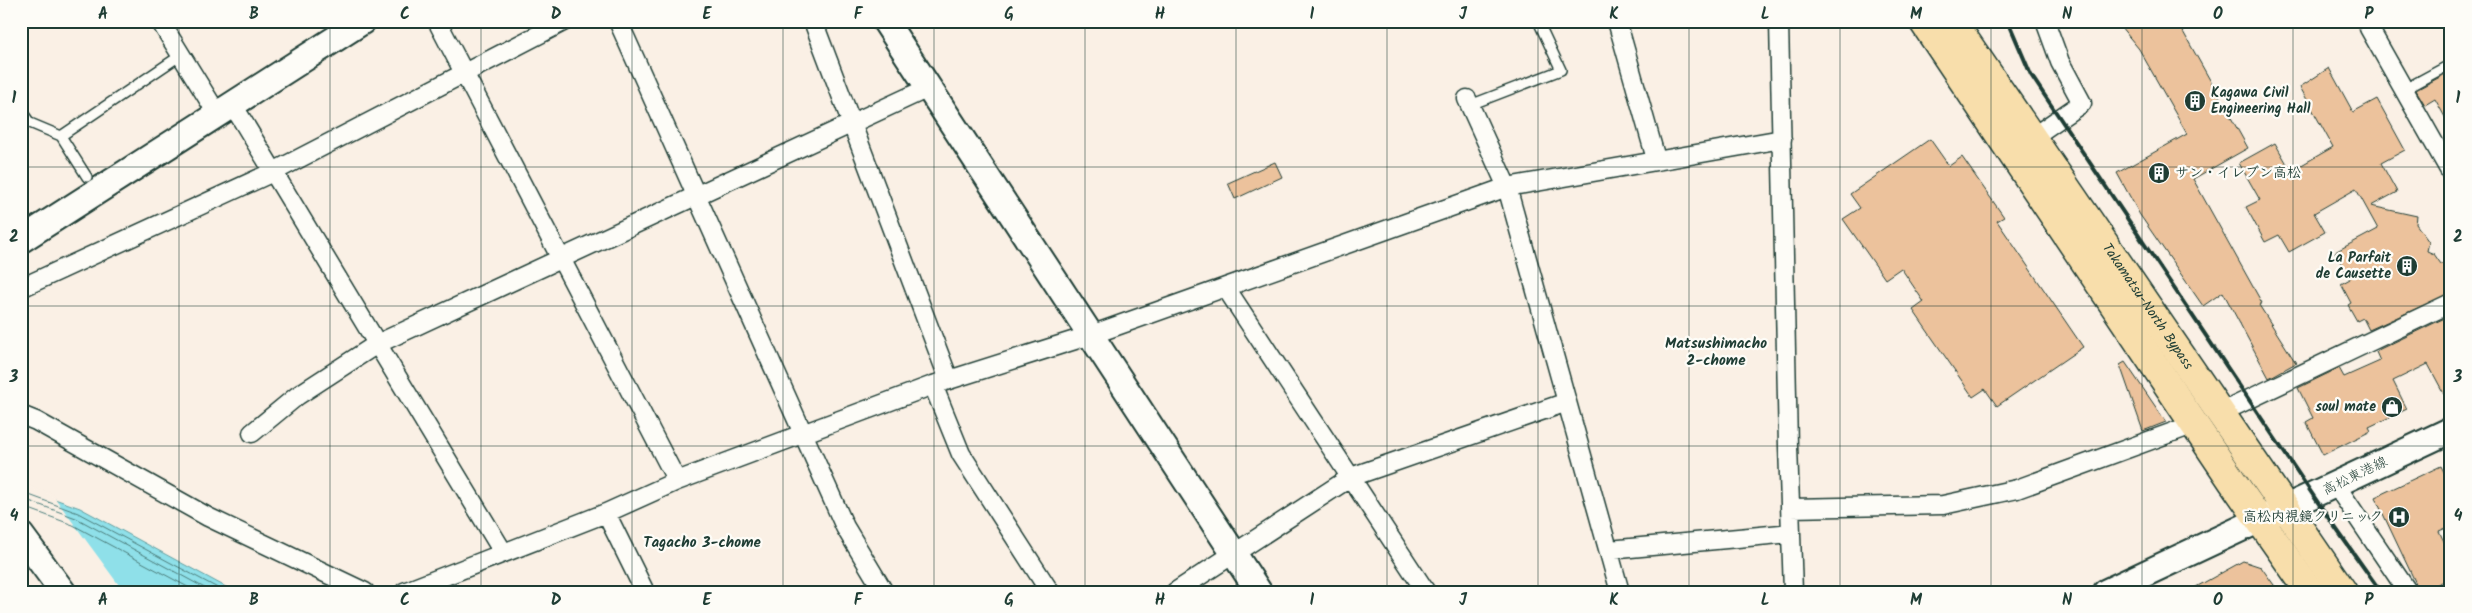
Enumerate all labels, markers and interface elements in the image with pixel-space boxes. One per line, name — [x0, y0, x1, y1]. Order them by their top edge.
text: A — [98, 2, 108, 27]
text: B — [249, 2, 259, 27]
text: C — [400, 2, 410, 27]
text: D — [551, 2, 562, 27]
text: E — [703, 2, 713, 27]
text: F — [854, 2, 864, 27]
text: G — [1004, 2, 1014, 27]
text: H — [1155, 2, 1165, 27]
text: I — [1310, 2, 1315, 27]
text: J — [1459, 2, 1468, 27]
text: K — [1609, 2, 1619, 27]
text: L — [1761, 2, 1769, 27]
text: M — [1910, 2, 1923, 27]
text: N — [2062, 2, 2072, 27]
text: O — [2213, 2, 2223, 27]
text: P — [2365, 2, 2375, 27]
place label: Kagawa Civil Engineering Hall — [2211, 82, 2311, 120]
text: 1 — [12, 86, 17, 111]
text: 1 — [2456, 86, 2461, 111]
building icon: Kagawa Civil Engineering Hall — [2183, 89, 2207, 113]
building icon: サン・イレブン高松 — [2147, 161, 2171, 185]
place label: サン・イレブン高松 — [2175, 162, 2301, 184]
text: 2 — [9, 225, 19, 250]
text: 2 — [2453, 225, 2463, 250]
street label: Takamatsu-North Bypass — [2096, 239, 2199, 374]
place label: La Parfait de Causette — [2316, 247, 2392, 285]
building icon: La Parfait de Causette — [2395, 254, 2419, 278]
district label: Matsushimacho 2-chome — [1665, 332, 1767, 373]
text: 3 — [9, 365, 19, 390]
text: 3 — [2453, 365, 2463, 390]
shop icon: soul mate — [2380, 395, 2404, 419]
place label: soul mate — [2315, 396, 2376, 418]
street label: 高松東港線 — [2319, 451, 2391, 501]
text: 4 — [10, 504, 19, 529]
text: 4 — [2454, 504, 2463, 529]
hospital icon: 高松内視鏡クリニック — [2387, 505, 2411, 529]
place label: 高松内視鏡クリニック — [2243, 506, 2383, 528]
district label: Tagacho 3-chome — [643, 531, 761, 555]
text: A — [98, 588, 108, 613]
text: B — [249, 588, 259, 613]
text: C — [400, 588, 410, 613]
text: D — [551, 588, 562, 613]
text: E — [703, 588, 713, 613]
text: F — [854, 588, 864, 613]
text: G — [1004, 588, 1014, 613]
text: H — [1155, 588, 1165, 613]
text: I — [1310, 588, 1315, 613]
text: J — [1459, 588, 1468, 613]
text: K — [1609, 588, 1619, 613]
text: L — [1761, 588, 1769, 613]
text: M — [1910, 588, 1923, 613]
text: N — [2062, 588, 2072, 613]
text: O — [2213, 588, 2223, 613]
text: P — [2365, 588, 2375, 613]

